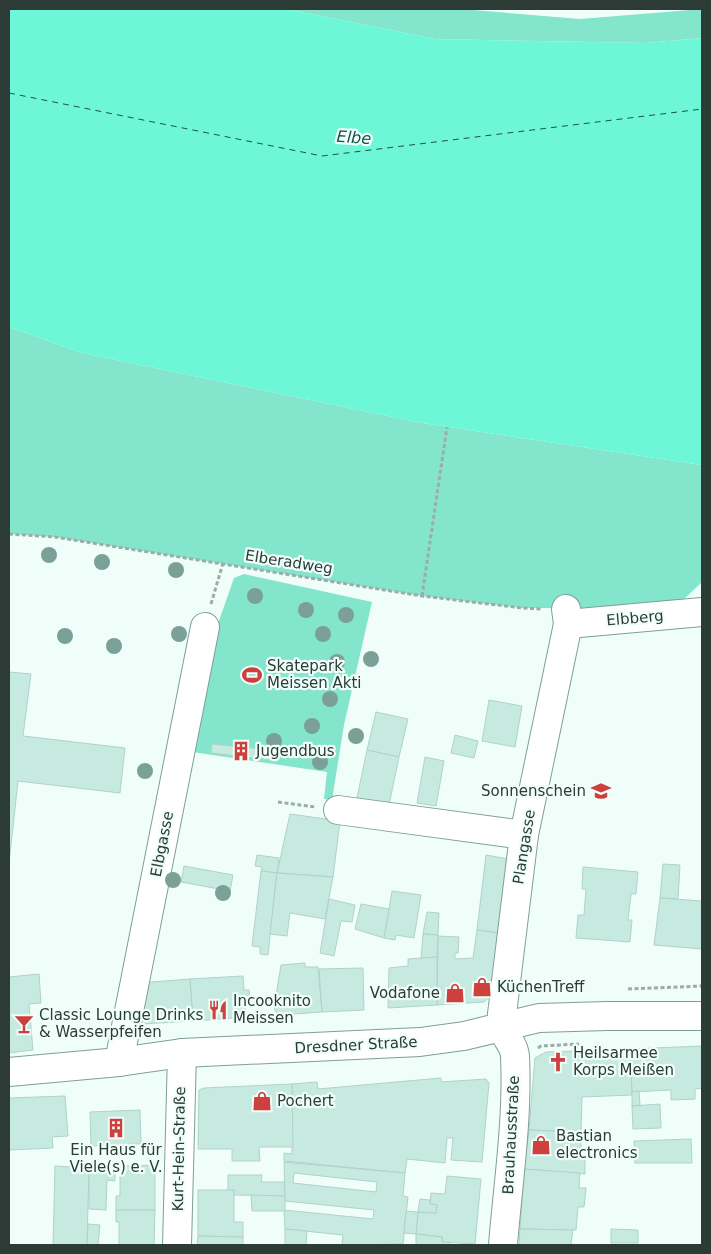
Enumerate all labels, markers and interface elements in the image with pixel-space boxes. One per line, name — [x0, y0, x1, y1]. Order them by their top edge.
water label: Elbe — [336, 127, 372, 148]
street label: Elberadweg — [244, 546, 334, 578]
street label: Elbberg — [606, 607, 664, 629]
place label: Skatepark Meissen Akti — [267, 657, 361, 692]
sports icon: Skatepark Meissen Akti — [241, 664, 263, 686]
building icon: Jugendbus — [230, 740, 252, 762]
place label: Jugendbus — [255, 742, 335, 760]
school or university icon: Sonnenschein — [590, 780, 612, 802]
place label: Sonnenschein — [481, 782, 586, 800]
street label: Plangasse — [509, 808, 539, 886]
street label: Elbgasse — [147, 810, 177, 878]
shop icon: KüchenTreff — [471, 976, 493, 998]
place label: KüchenTreff — [497, 978, 585, 996]
shop icon: Vodafone — [444, 982, 466, 1004]
place label: Vodafone — [370, 984, 440, 1002]
place label: Incooknito Meissen — [233, 992, 311, 1027]
restaurant icon: Incooknito Meissen — [207, 999, 229, 1021]
place label: Classic Lounge Drinks & Wasserpfeifen — [39, 1006, 204, 1041]
bar icon: Classic Lounge Drinks & Wasserpfeifen — [13, 1013, 35, 1035]
street label: Dresdner Straße — [294, 1033, 418, 1057]
place label: Heilsarmee Korps Meißen — [573, 1044, 674, 1079]
church icon: Heilsarmee Korps Meißen — [547, 1051, 569, 1073]
street label: Brauhausstraße — [499, 1075, 523, 1195]
street label: Kurt-Hein-Straße — [169, 1086, 189, 1212]
shop icon: Pochert — [251, 1090, 273, 1112]
place label: Pochert — [277, 1092, 334, 1110]
building icon: Ein Haus für Viele(s) e. V. — [105, 1117, 127, 1139]
place label: Bastian electronics — [556, 1127, 638, 1162]
shop icon: Bastian electronics — [530, 1134, 552, 1156]
place label: Ein Haus für Viele(s) e. V. — [70, 1141, 163, 1176]

